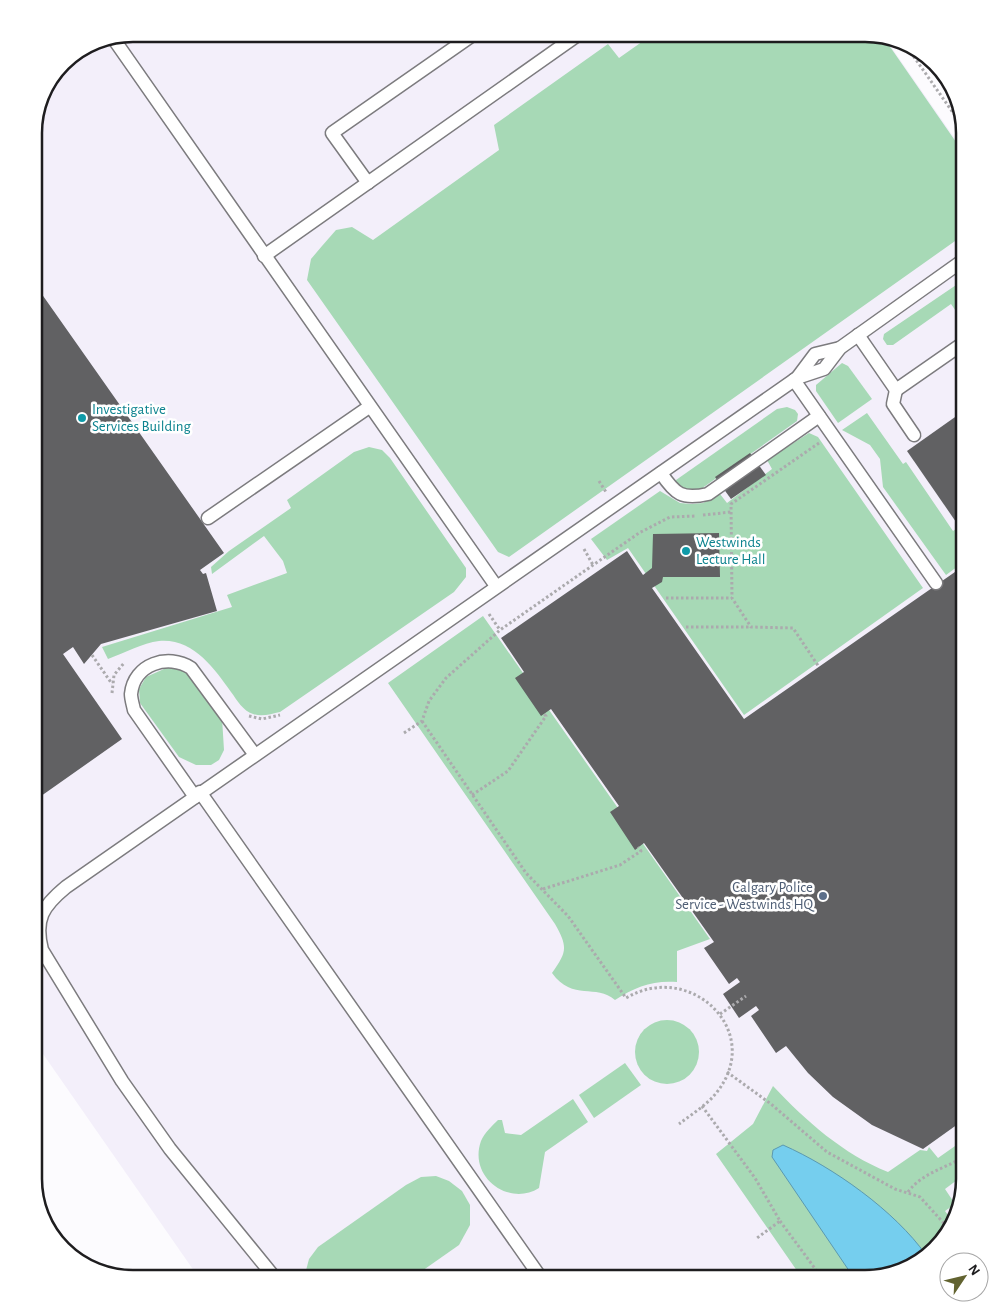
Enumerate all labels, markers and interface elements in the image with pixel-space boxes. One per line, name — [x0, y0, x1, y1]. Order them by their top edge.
place label: Investigative Services Building — [92, 402, 192, 434]
marker: Investigative Services Building — [76, 412, 88, 424]
place label: Westwinds Lecture Hall — [696, 535, 766, 567]
marker: Westwinds Lecture Hall — [680, 545, 692, 557]
place label: Calgary Police Service - Westwinds HQ — [675, 880, 814, 912]
marker: Calgary Police Service - Westwinds HQ — [817, 890, 829, 902]
north arrow — [939, 1252, 989, 1302]
text: N — [965, 1262, 982, 1278]

